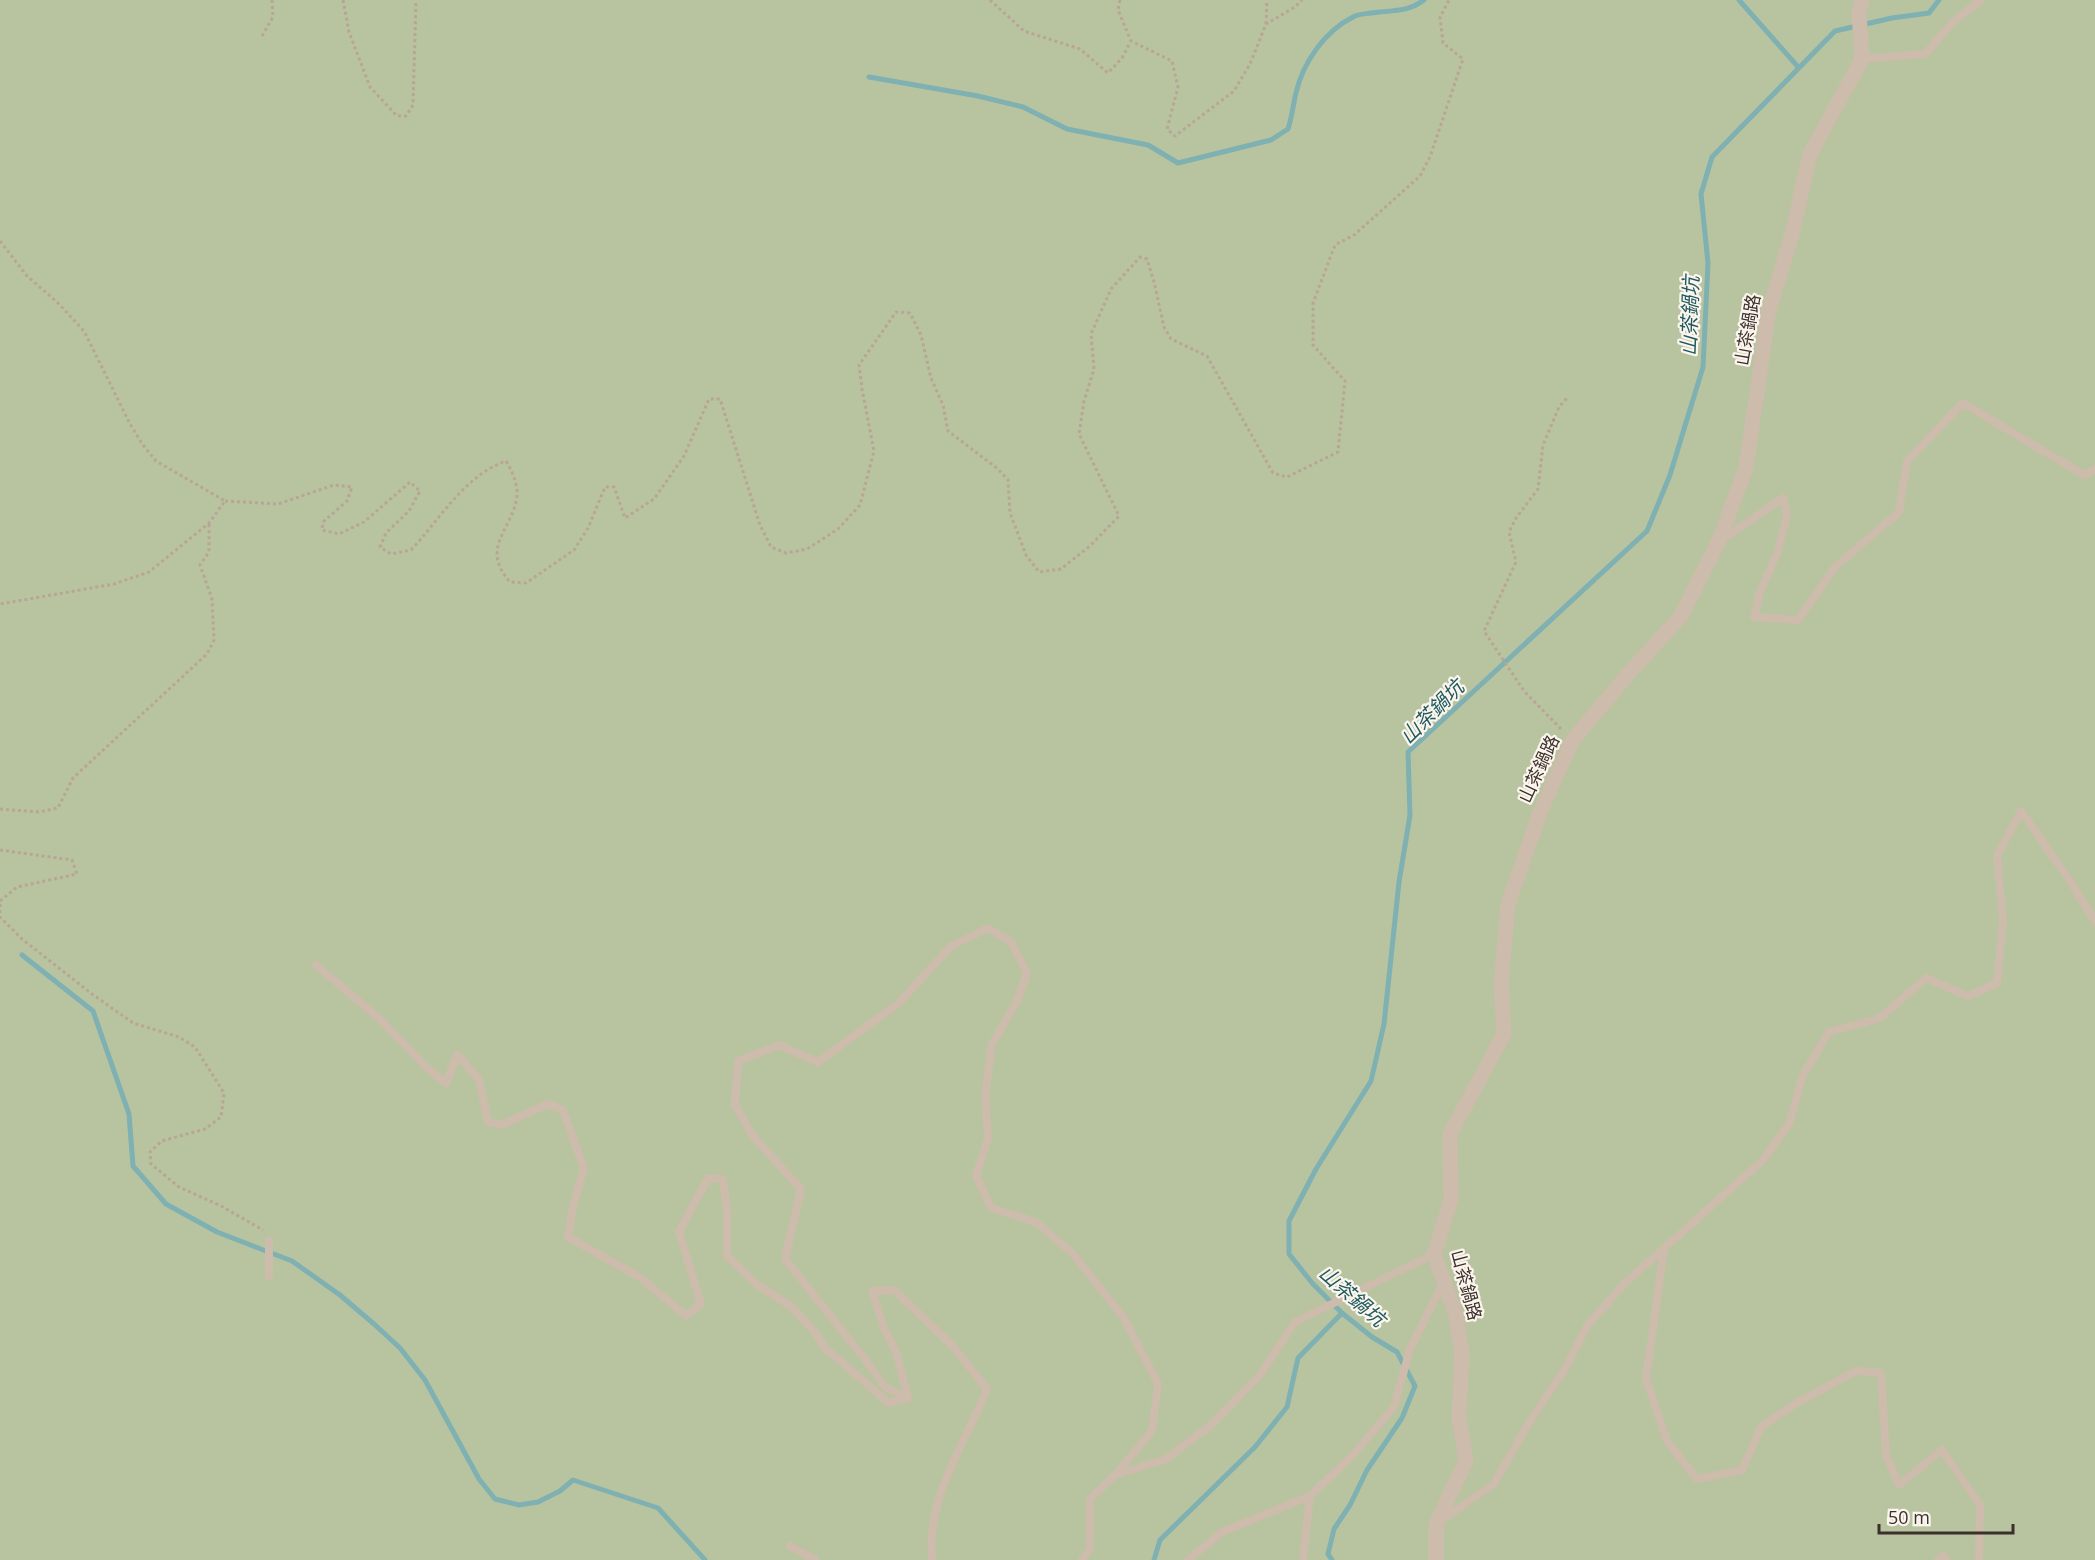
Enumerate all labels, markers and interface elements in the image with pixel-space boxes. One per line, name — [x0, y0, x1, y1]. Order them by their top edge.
water label: 山茶鍋坑 — [1675, 273, 1704, 356]
street label: 山茶鍋路 — [1729, 292, 1765, 367]
water label: 山茶鍋坑 — [1394, 672, 1472, 749]
street label: 山茶鍋路 — [1512, 731, 1564, 806]
street label: 山茶鍋路 — [1446, 1247, 1488, 1323]
water label: 山茶鍋坑 — [1313, 1259, 1394, 1334]
scale bar — [1879, 1497, 2012, 1535]
text: 50 m — [1888, 1505, 1930, 1529]

